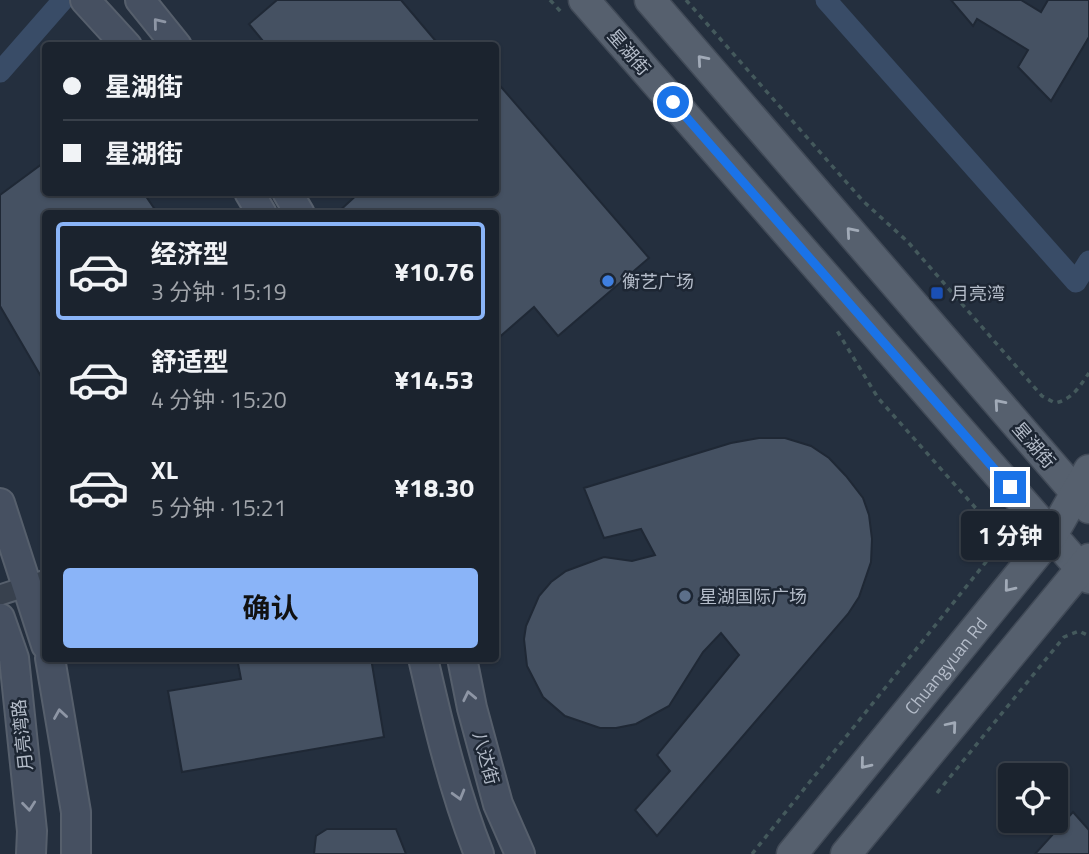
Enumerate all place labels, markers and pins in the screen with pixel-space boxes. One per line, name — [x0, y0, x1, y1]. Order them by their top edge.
place label: 衡艺广场 — [622, 268, 694, 295]
marker: 衡艺广场 — [600, 273, 616, 289]
place label: 月亮湾 — [951, 280, 1005, 307]
marker: 月亮湾 — [929, 285, 945, 301]
place label: 星湖国际广场 — [699, 583, 807, 610]
marker: 星湖国际广场 — [677, 588, 693, 604]

